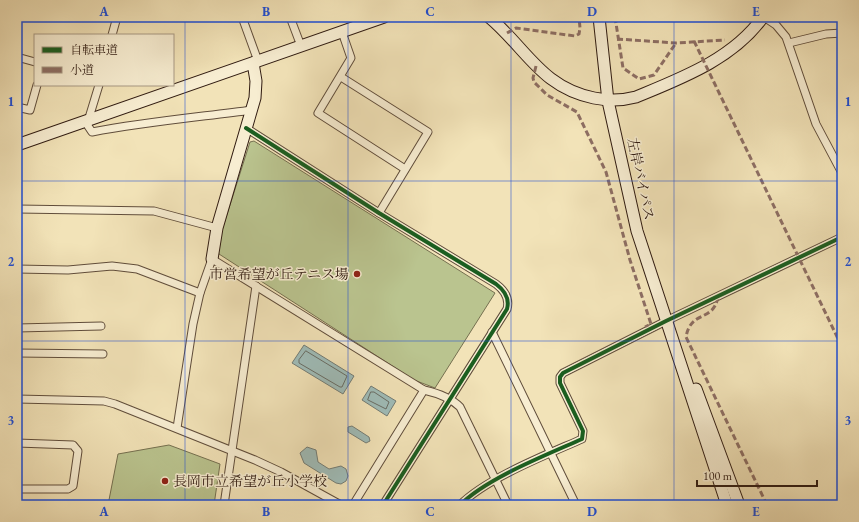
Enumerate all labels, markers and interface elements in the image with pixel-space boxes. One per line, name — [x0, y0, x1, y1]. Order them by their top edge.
text: A — [98, 3, 109, 20]
text: B — [262, 3, 270, 20]
text: C — [425, 3, 435, 20]
text: D — [587, 3, 597, 20]
text: E — [752, 3, 760, 20]
legend — [34, 34, 174, 86]
text: 自転車道 — [70, 42, 118, 58]
text: 小道 — [70, 62, 94, 78]
text: 1 — [8, 93, 15, 110]
text: 1 — [845, 93, 852, 110]
street label: 左岸バイパス — [623, 136, 659, 222]
text: 2 — [8, 253, 15, 270]
text: 2 — [845, 253, 852, 270]
place label: 市営希望が丘テニス場 — [210, 265, 349, 283]
marker: 市営希望が丘テニス場 — [352, 269, 362, 279]
text: 3 — [8, 412, 15, 429]
text: 3 — [845, 412, 852, 429]
scale bar — [697, 462, 817, 488]
text: 100 m — [703, 468, 733, 484]
place label: 長岡市立希望が丘小学校 — [173, 472, 327, 490]
marker: 長岡市立希望が丘小学校 — [160, 476, 170, 486]
text: A — [98, 503, 109, 520]
text: B — [262, 503, 270, 520]
text: C — [425, 503, 435, 520]
text: D — [587, 503, 597, 520]
text: E — [752, 503, 760, 520]

